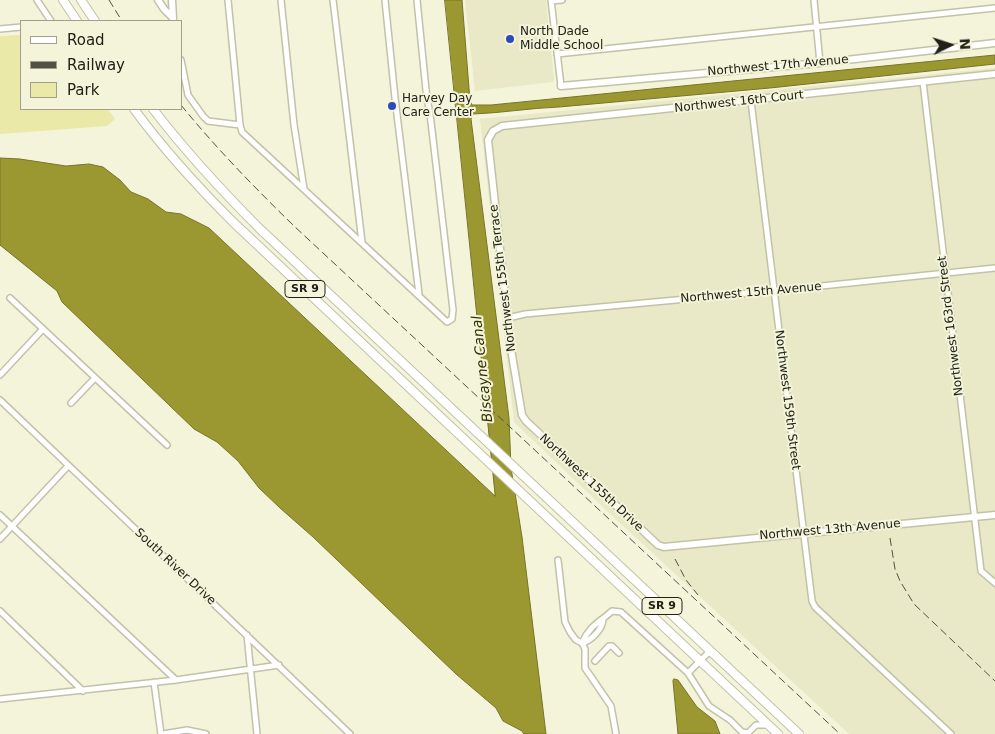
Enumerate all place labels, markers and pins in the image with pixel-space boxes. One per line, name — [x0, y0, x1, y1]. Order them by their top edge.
place label: North Dade Middle School — [520, 25, 603, 53]
marker: North Dade Middle School — [504, 33, 516, 45]
place label: Harvey Day Care Center — [402, 92, 474, 120]
marker: Harvey Day Care Center — [386, 100, 398, 112]

